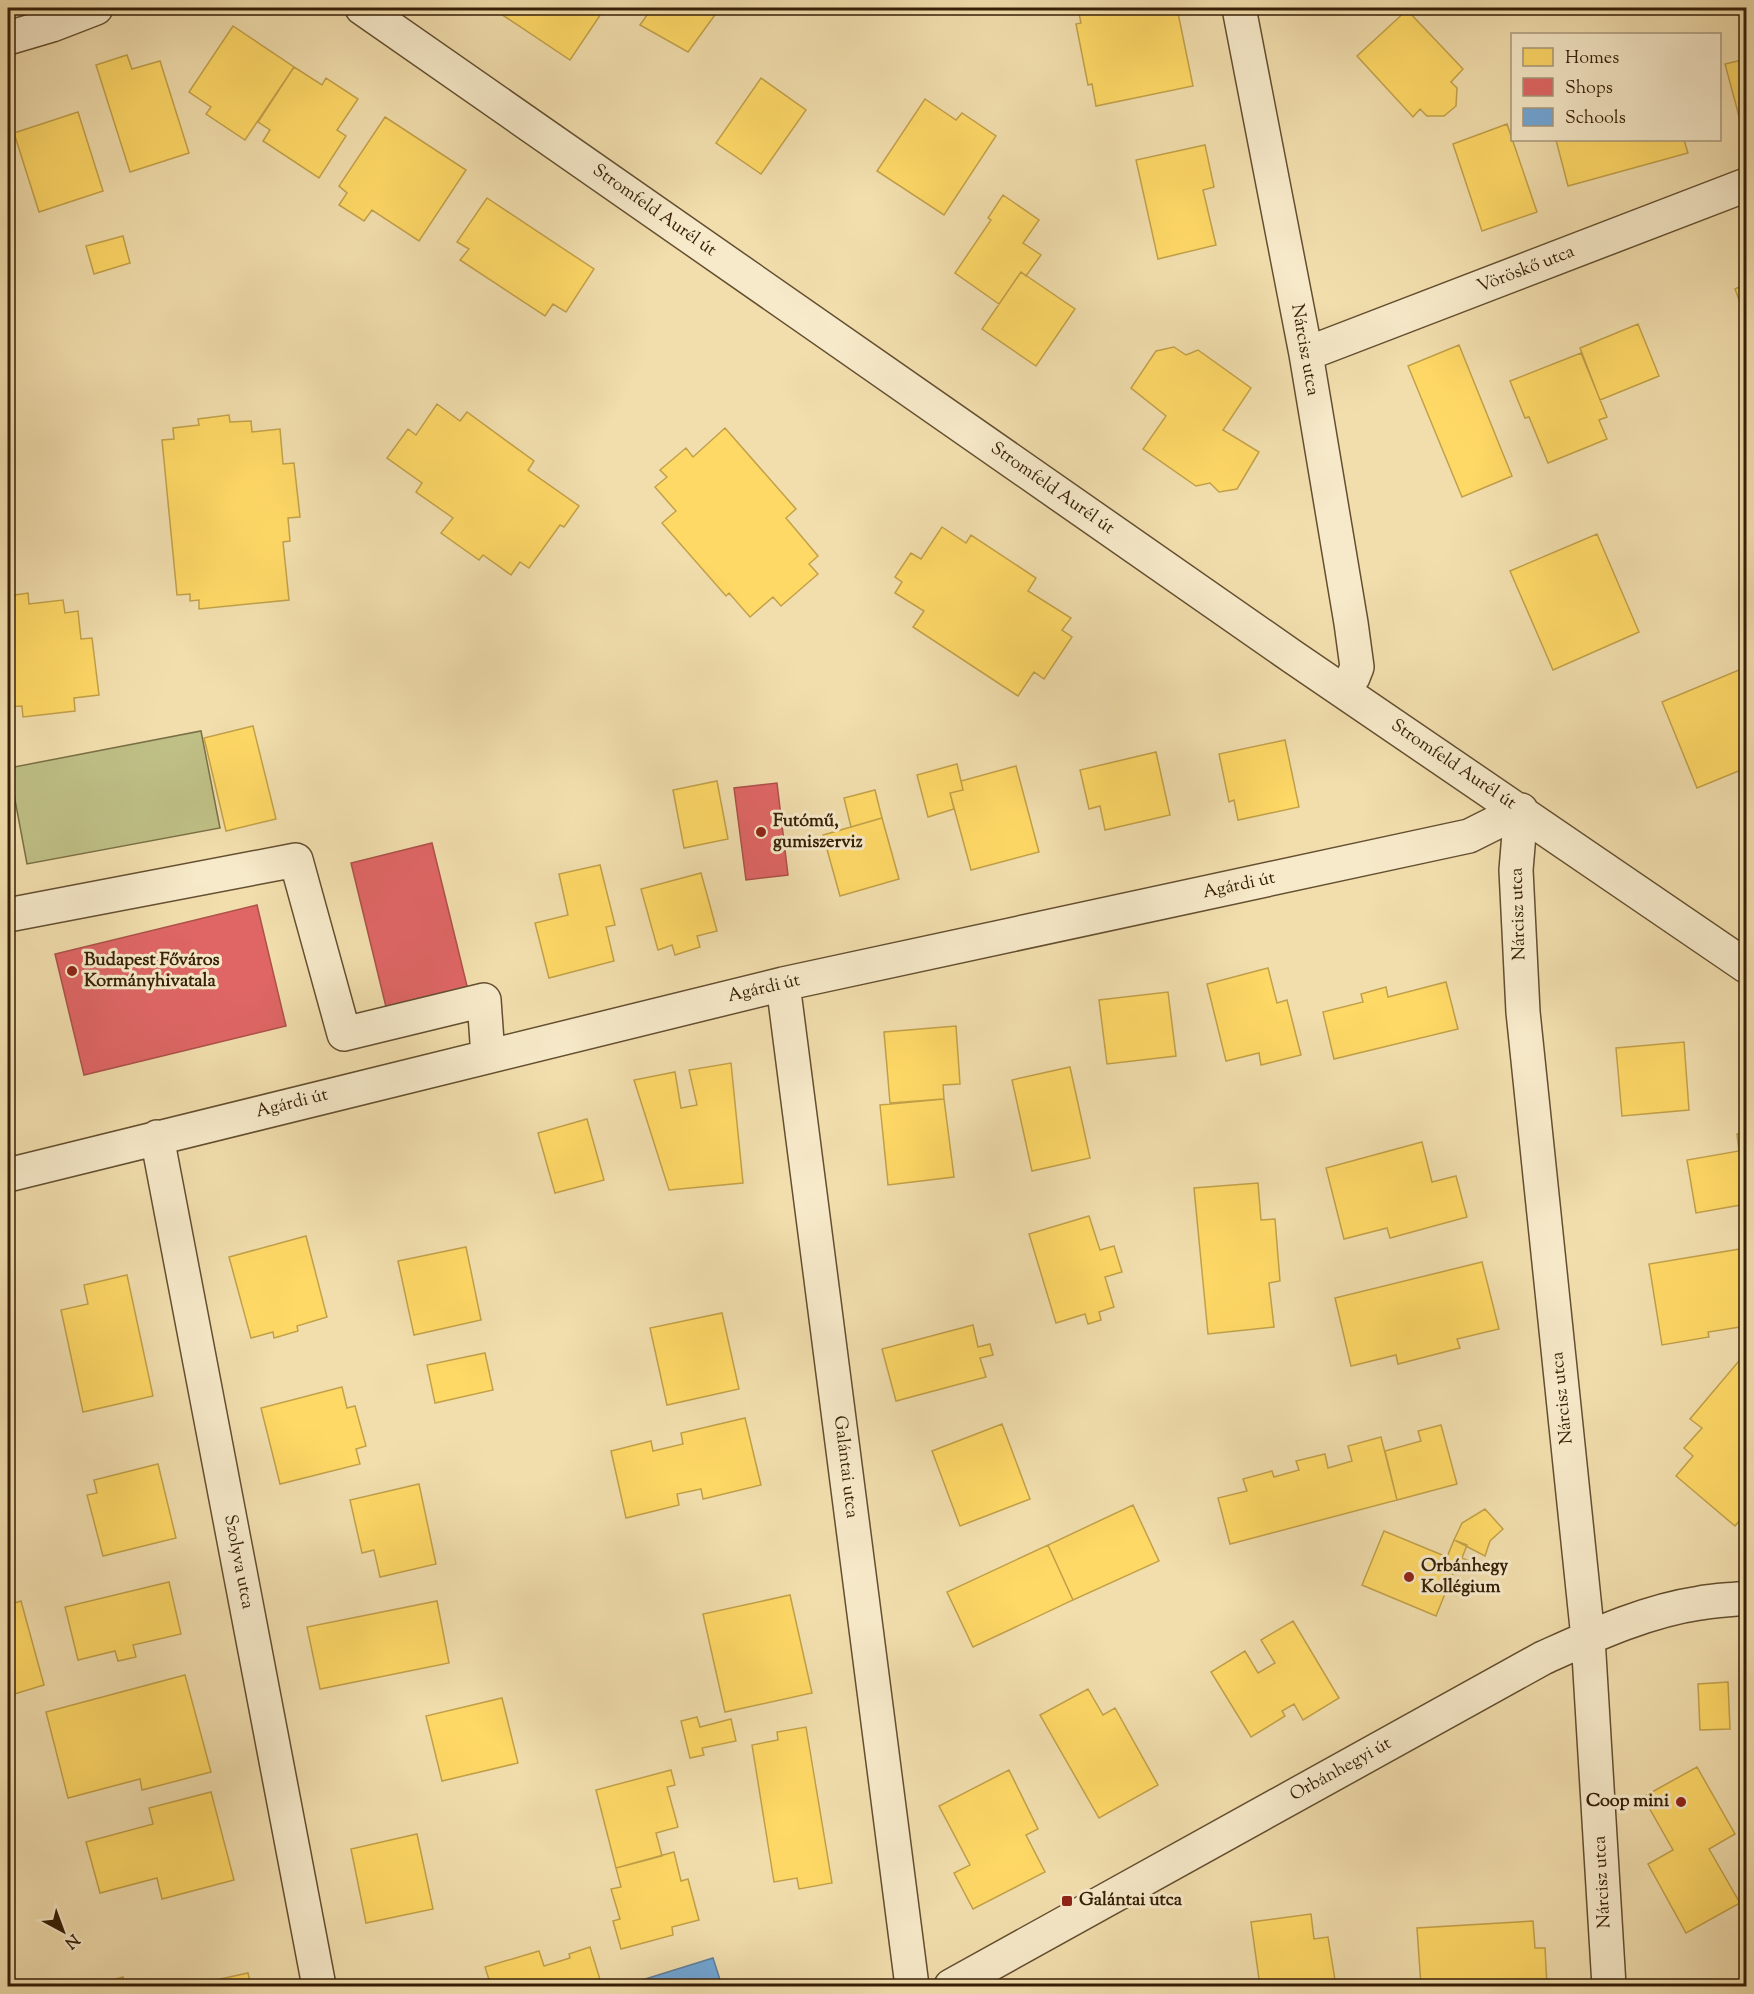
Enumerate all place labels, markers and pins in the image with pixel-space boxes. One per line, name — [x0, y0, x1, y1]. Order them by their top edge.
place label: Futómű, gumiszerviz — [773, 809, 863, 856]
marker: Futómű, gumiszerviz — [754, 825, 768, 839]
place label: Budapest Főváros Kormányhivatala — [84, 948, 220, 995]
marker: Budapest Főváros Kormányhivatala — [65, 964, 79, 978]
place label: Orbánhegy Kollégium — [1421, 1554, 1508, 1601]
marker: Orbánhegy Kollégium — [1402, 1570, 1416, 1584]
place label: Coop mini — [1586, 1789, 1670, 1815]
marker: Coop mini — [1674, 1795, 1688, 1809]
place label: Galántai utca — [1079, 1888, 1183, 1914]
marker: Galántai utca — [1060, 1894, 1074, 1908]

